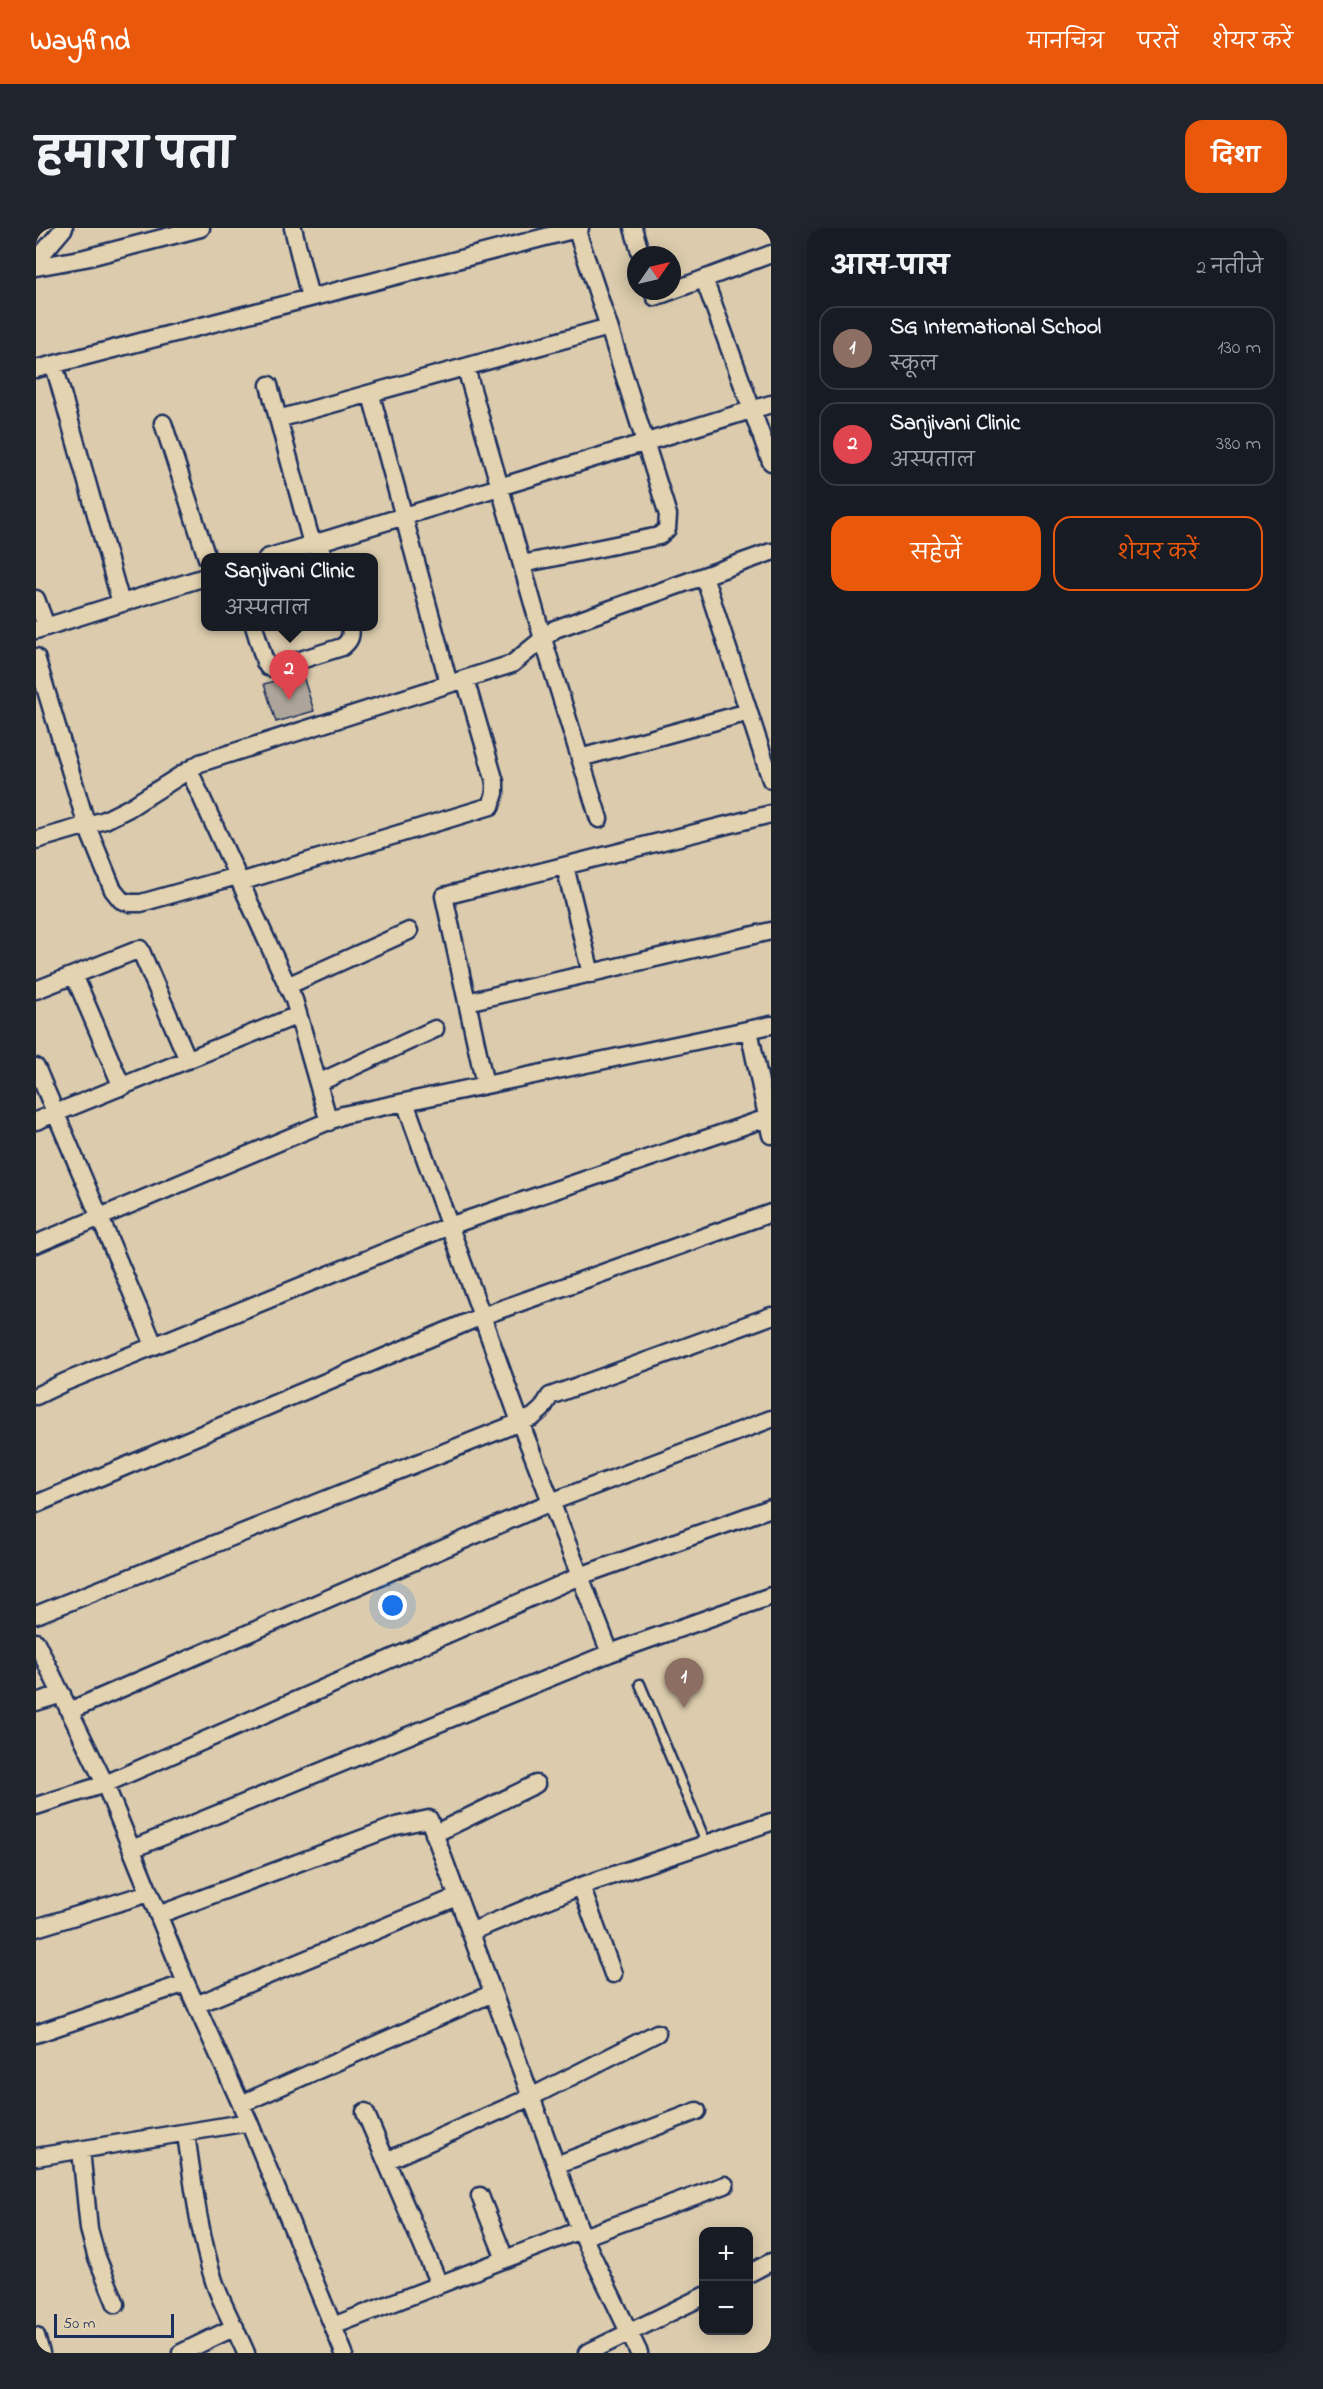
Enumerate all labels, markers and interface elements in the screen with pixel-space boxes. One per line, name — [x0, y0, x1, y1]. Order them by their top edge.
text: Wayfind — [30, 22, 130, 63]
text: मानचित्र — [1027, 28, 1104, 58]
text: परतें — [1137, 28, 1178, 58]
text: शेयर करें — [1211, 28, 1293, 58]
button: दिशा — [1185, 120, 1287, 193]
text: हमारा पता — [36, 126, 233, 187]
north arrow — [627, 246, 681, 300]
text: आस-पास — [831, 249, 949, 287]
text: 2 नतीजे — [1196, 254, 1263, 283]
text: SG International School — [890, 312, 1101, 344]
text: 1 — [849, 334, 856, 363]
text: 130 m — [1217, 334, 1261, 363]
text: स्कूल — [890, 351, 938, 380]
text: Sanjivani Clinic — [890, 408, 1020, 440]
text: 2 — [848, 430, 857, 459]
text: 380 m — [1216, 430, 1261, 459]
text: अस्पताल — [890, 447, 975, 476]
button: सहेजें — [831, 516, 1041, 591]
button: शेयर करें — [1053, 516, 1263, 591]
popup — [201, 553, 378, 631]
text: Sanjivani Clinic — [224, 556, 355, 588]
text: अस्पताल — [224, 595, 309, 624]
pin: 2 — [270, 650, 308, 700]
your location — [378, 1591, 407, 1620]
pin: 1 — [664, 1658, 704, 1708]
map controls — [699, 2227, 753, 2335]
button: + — [699, 2227, 753, 2281]
button: − — [699, 2281, 753, 2335]
scale bar — [54, 2311, 174, 2338]
text: 50 m — [63, 2312, 95, 2336]

